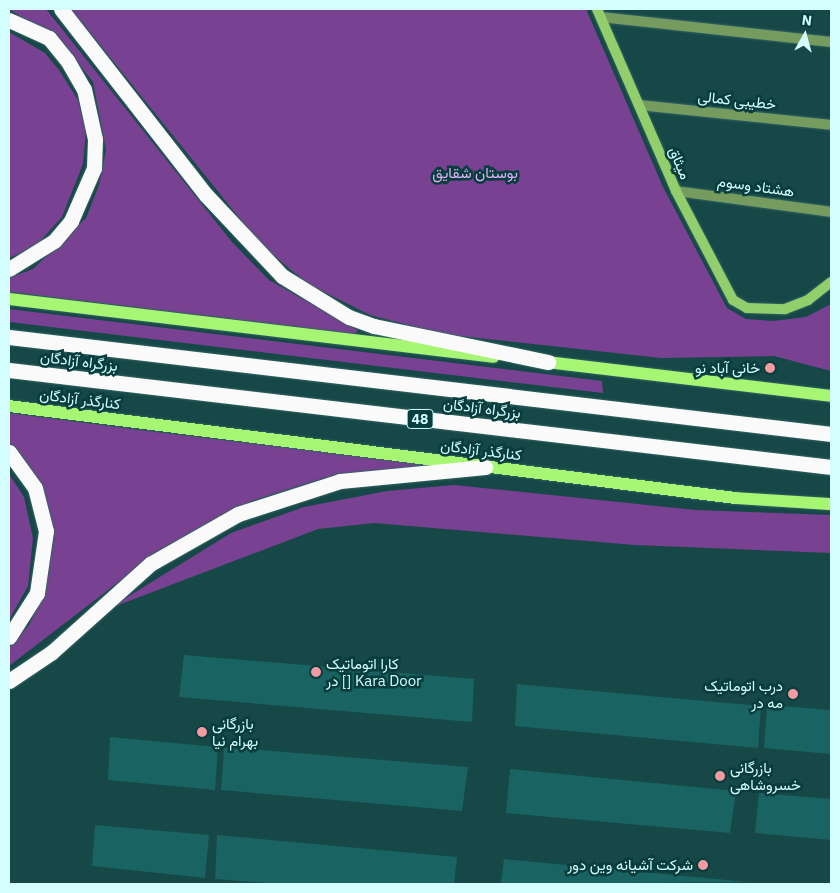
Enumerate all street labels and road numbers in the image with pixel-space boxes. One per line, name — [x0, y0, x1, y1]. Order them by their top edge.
street label: خطیبی کمالی — [697, 87, 777, 113]
street label: میثاق — [665, 144, 695, 182]
street label: هشتاد وسوم — [716, 172, 796, 200]
street label: بزرگراه آزادگان — [39, 347, 119, 375]
street label: کنارگذر آزادگان — [38, 385, 122, 413]
street label: بزرگراه آزادگان — [442, 394, 522, 422]
road number: 48 — [406, 408, 434, 430]
street label: کنارگذر آزادگان — [439, 436, 523, 464]

